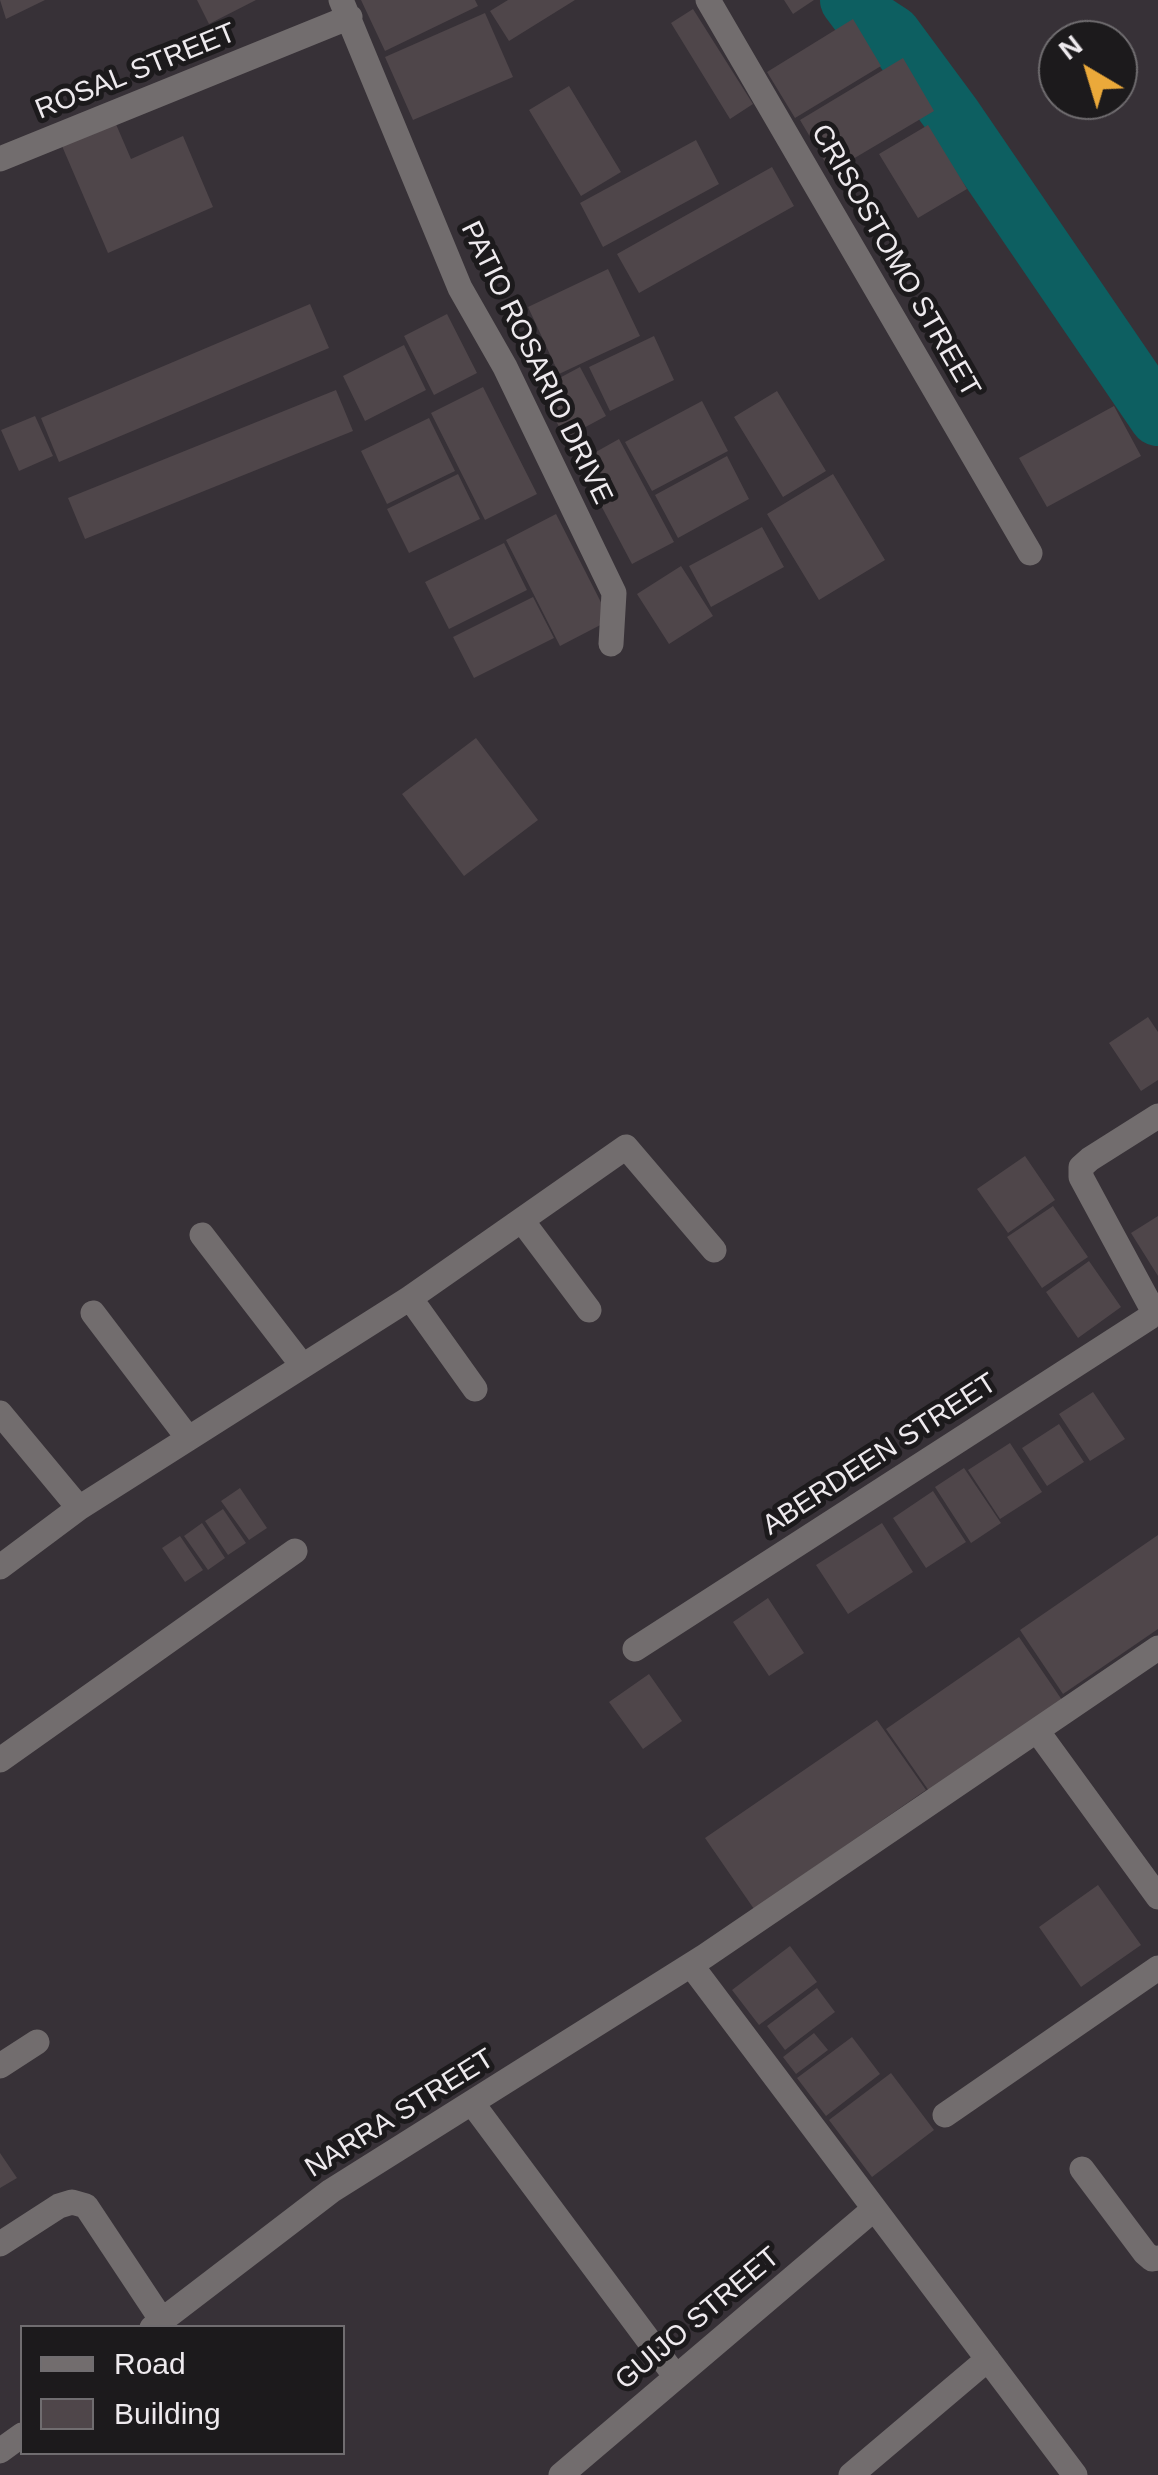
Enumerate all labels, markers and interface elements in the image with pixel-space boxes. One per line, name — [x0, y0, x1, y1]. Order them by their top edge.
street label: ROSAL STREET — [31, 16, 241, 128]
north arrow — [1038, 20, 1138, 120]
text: N — [1053, 29, 1088, 66]
street label: CRISOSTOMO STREET — [803, 119, 987, 403]
street label: PATIO ROSARIO DRIVE — [453, 216, 619, 510]
street label: ABERDEEN STREET — [757, 1367, 1003, 1543]
street label: NARRA STREET — [299, 2042, 501, 2186]
street label: GUIJO STREET — [609, 2241, 787, 2397]
legend — [20, 2325, 345, 2455]
text: Road — [114, 2347, 186, 2380]
text: Building — [114, 2397, 221, 2430]

